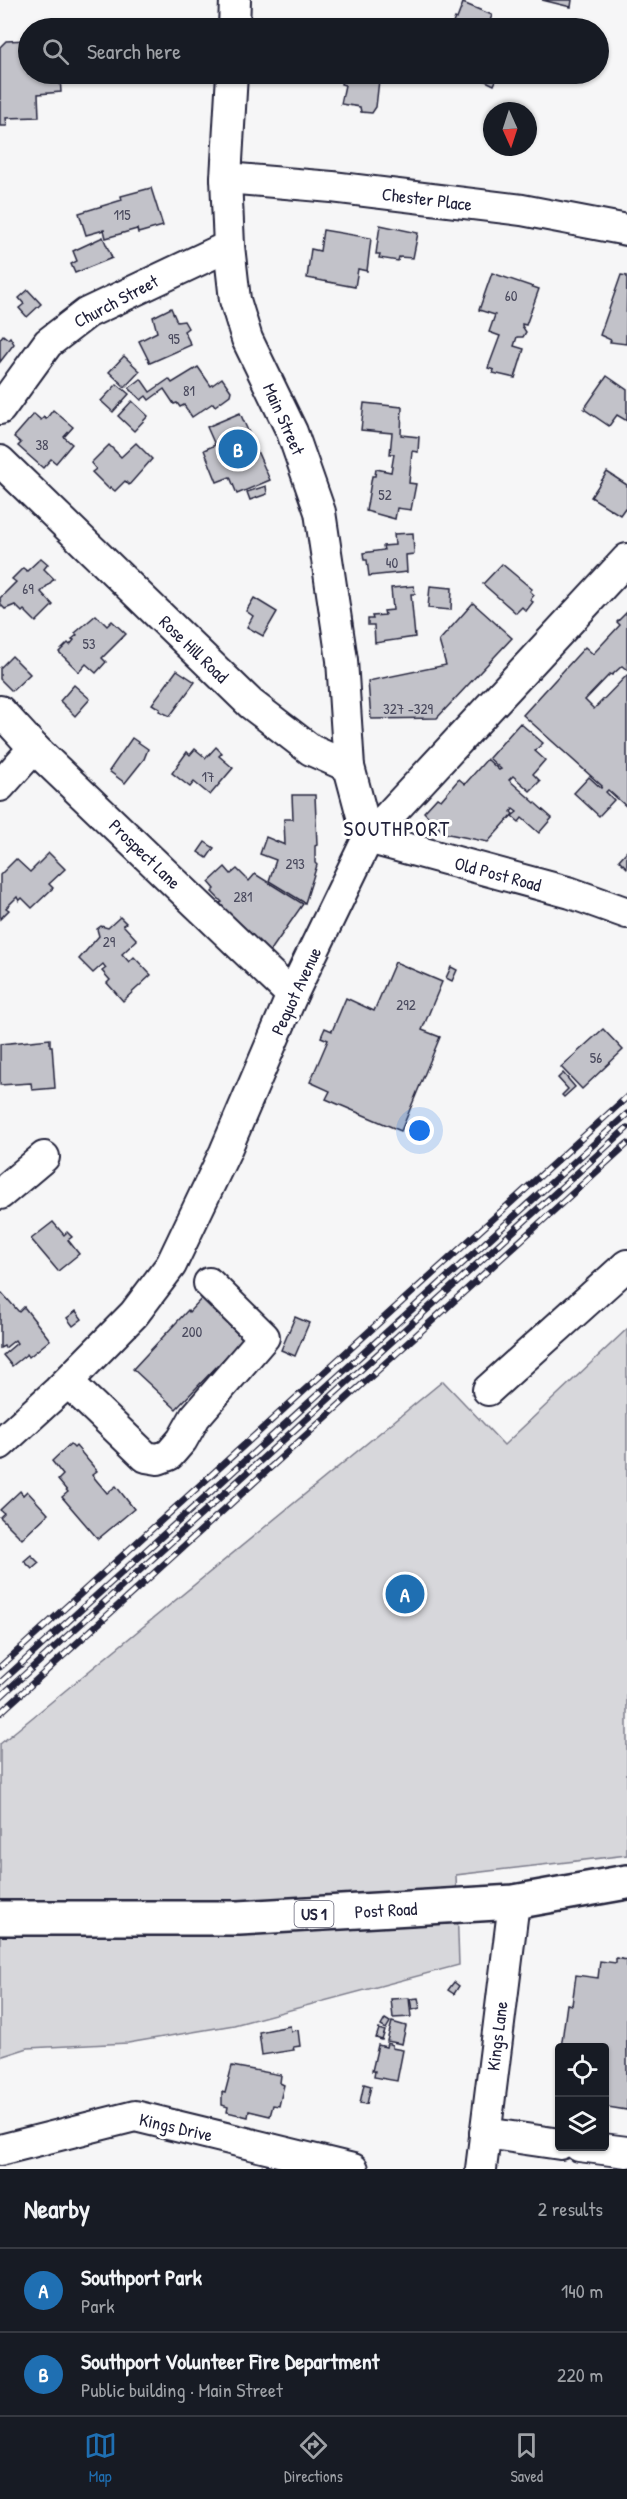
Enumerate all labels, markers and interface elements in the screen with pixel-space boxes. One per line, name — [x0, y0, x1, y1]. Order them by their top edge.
search box — [18, 18, 609, 84]
icon: search — [39, 35, 72, 68]
text: Search here — [87, 36, 181, 66]
north arrow — [483, 102, 537, 156]
street label: Chester Place — [381, 181, 473, 217]
house number: 115 — [113, 204, 131, 225]
street label: Church Street — [69, 268, 163, 334]
house number: 60 — [505, 285, 518, 306]
house number: 95 — [168, 328, 181, 349]
street label: Main Street — [257, 379, 311, 460]
house number: 81 — [183, 380, 195, 401]
pin: B — [218, 426, 258, 472]
house number: 38 — [35, 434, 49, 455]
house number: 52 — [378, 484, 392, 505]
house number: 40 — [386, 552, 398, 573]
house number: 69 — [22, 578, 34, 599]
street label: Rose Hill Road — [154, 610, 234, 688]
house number: 53 — [82, 633, 96, 654]
house number: 327 -329 — [383, 698, 433, 719]
house number: 17 — [202, 766, 214, 787]
street label: Prospect Lane — [104, 813, 186, 895]
district label: SOUTHPORT — [343, 814, 451, 843]
street label: Old Post Road — [452, 850, 544, 898]
house number: 293 — [285, 853, 305, 874]
house number: 281 — [234, 886, 252, 907]
house number: 29 — [103, 931, 116, 952]
street label: Pequot Avenue — [265, 943, 327, 1039]
house number: 292 — [396, 994, 416, 1015]
house number: 56 — [590, 1047, 602, 1068]
your location — [405, 1116, 434, 1145]
house number: 200 — [182, 1321, 203, 1342]
pin: A — [386, 1572, 424, 1616]
street label: Post Road — [354, 1896, 418, 1924]
road number: US 1 — [294, 1901, 334, 1927]
street label: Kings Lane — [480, 2000, 514, 2072]
map controls — [555, 2043, 609, 2151]
button: locate — [555, 2043, 609, 2097]
button: layers — [555, 2097, 609, 2151]
street label: Kings Drive — [137, 2106, 215, 2148]
text: Nearby — [24, 2191, 90, 2226]
text: 2 results — [538, 2195, 603, 2222]
text: Southport Park — [81, 2262, 202, 2292]
text: A — [39, 2277, 48, 2304]
text: 140 m — [561, 2277, 603, 2304]
text: Park — [81, 2292, 114, 2319]
text: Southport Volunteer Fire Department — [81, 2346, 379, 2376]
text: B — [38, 2361, 49, 2388]
text: 220 m — [557, 2361, 603, 2388]
text: Public building · Main Street — [81, 2376, 283, 2403]
tab: Map — [84, 2429, 117, 2487]
tab: Directions — [284, 2429, 343, 2487]
tab: Saved — [510, 2429, 543, 2487]

